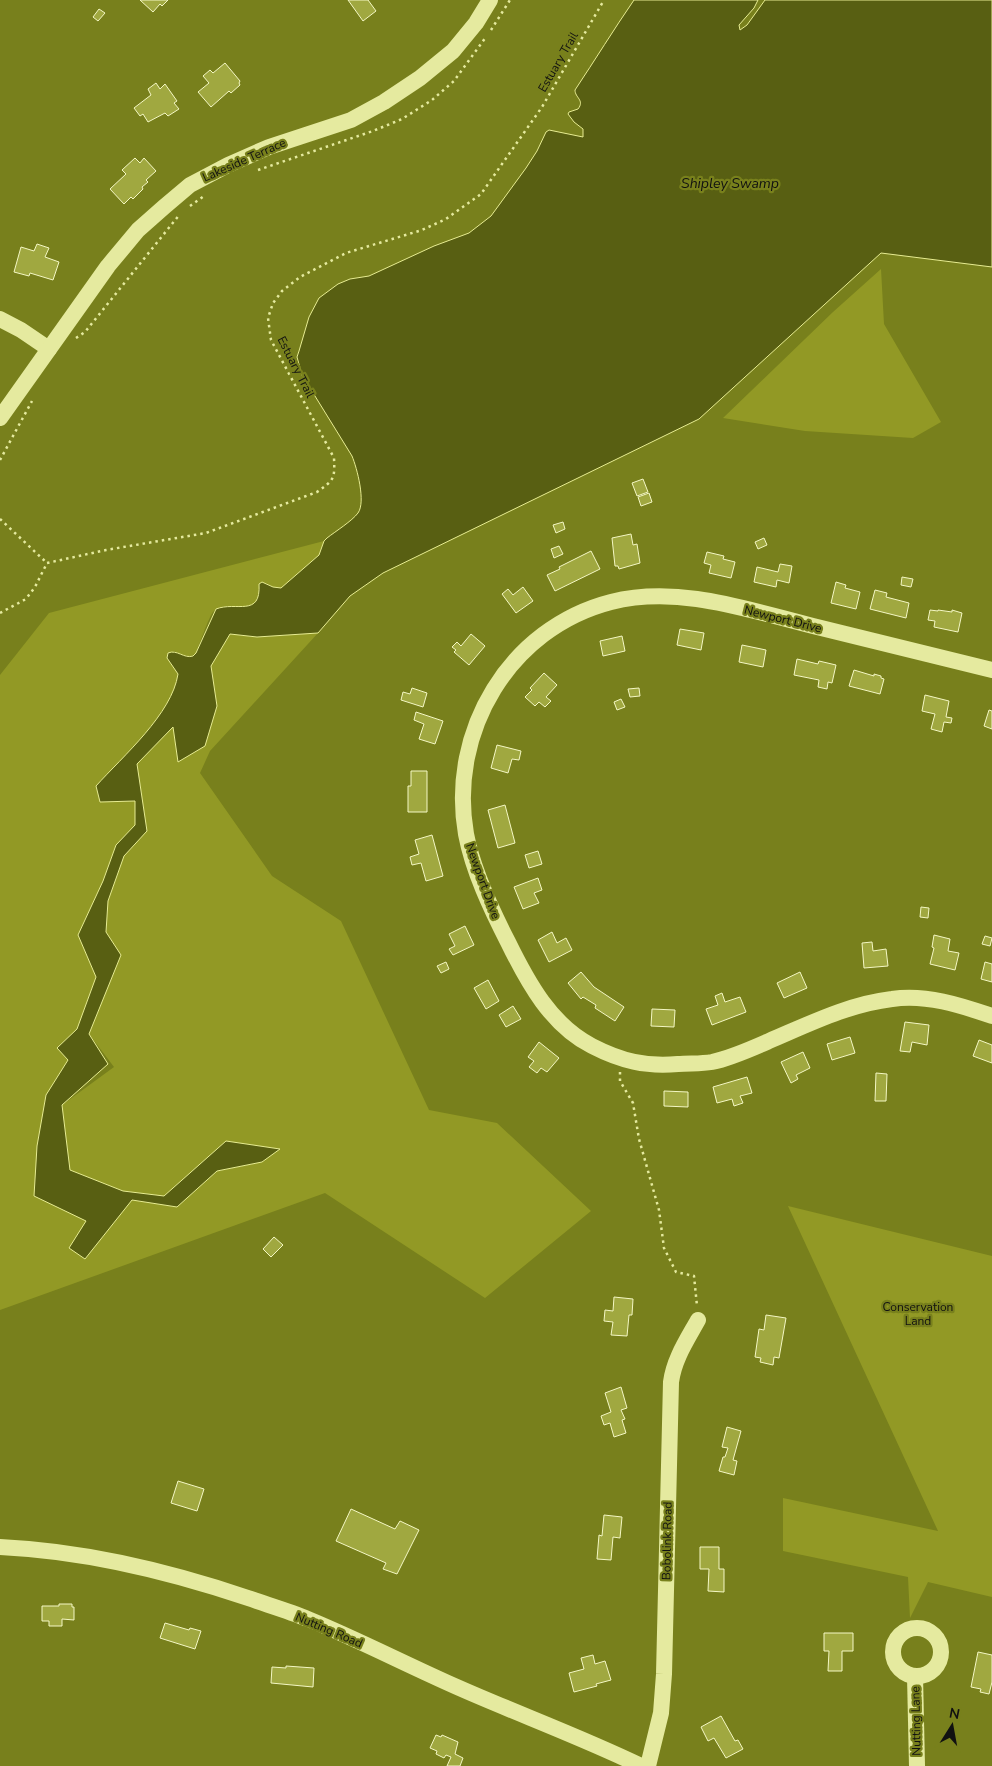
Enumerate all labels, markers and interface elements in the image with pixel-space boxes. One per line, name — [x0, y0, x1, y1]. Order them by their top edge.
street label: Estuary Trail — [534, 29, 582, 95]
street label: Lakeside Terrace — [200, 134, 288, 186]
water label: Shipley Swamp — [681, 174, 779, 193]
street label: Estuary Trail — [274, 333, 319, 401]
street label: Newport Drive — [743, 602, 823, 636]
street label: Newport Drive — [462, 841, 504, 921]
park label: Conservation Land — [883, 1299, 953, 1329]
street label: Bobolink Road — [658, 1502, 676, 1580]
street label: Nutting Road — [293, 1609, 365, 1651]
street label: Nutting Lane — [907, 1686, 925, 1756]
north arrow — [927, 1701, 977, 1751]
text: N — [947, 1703, 961, 1724]

